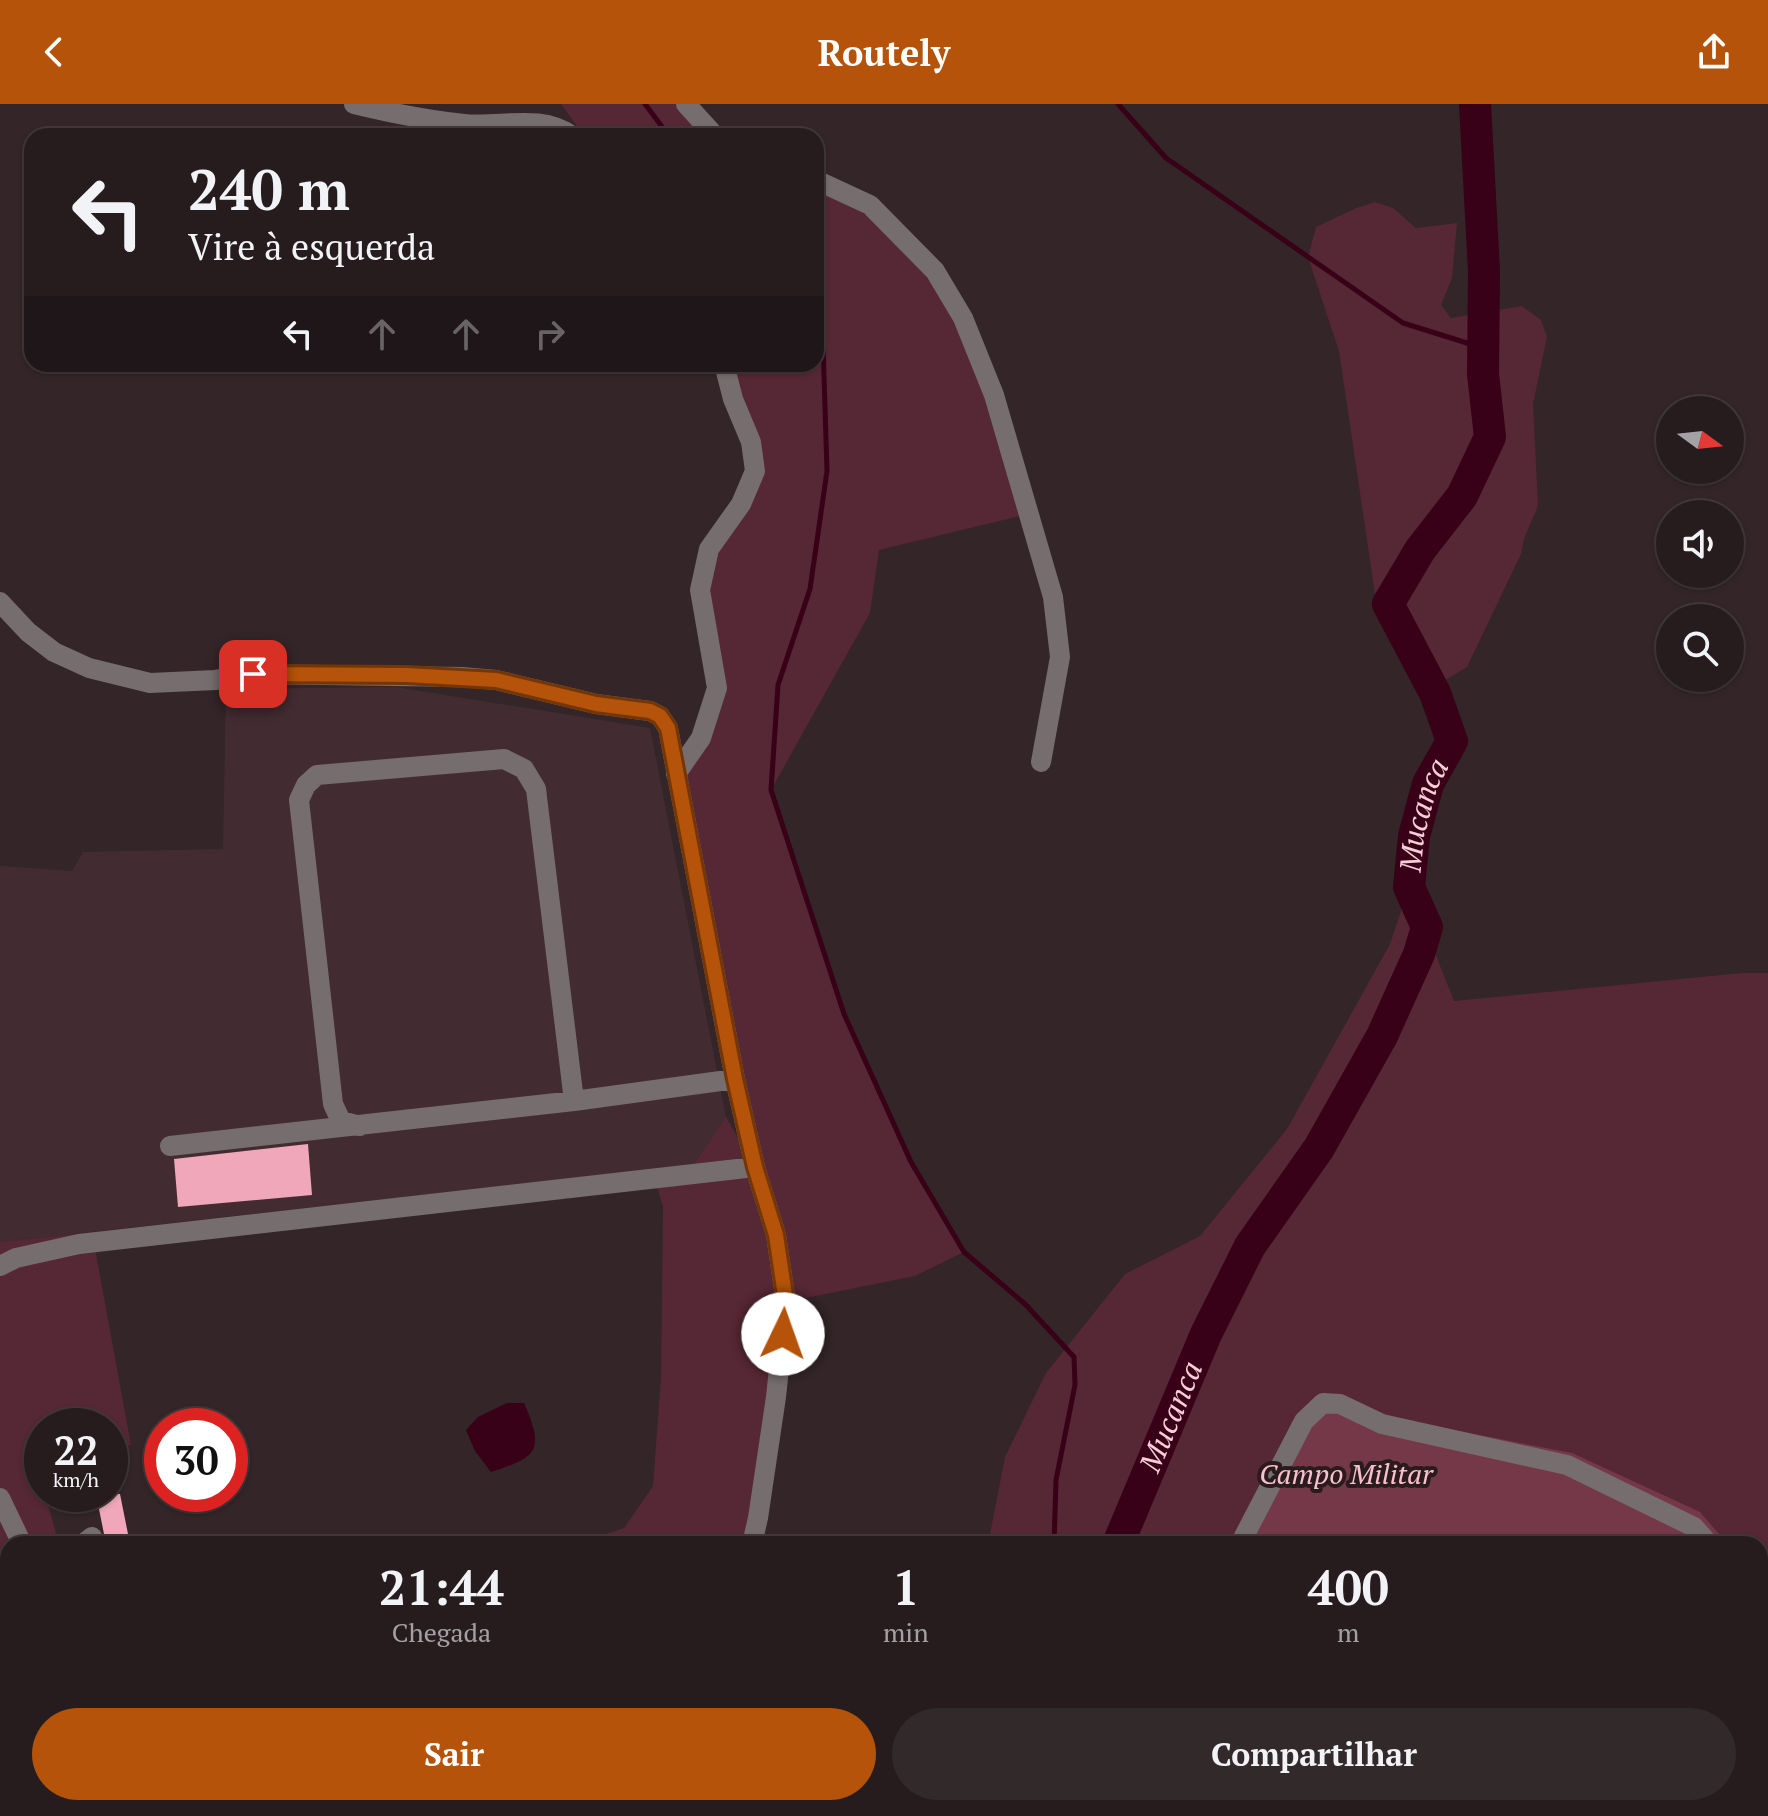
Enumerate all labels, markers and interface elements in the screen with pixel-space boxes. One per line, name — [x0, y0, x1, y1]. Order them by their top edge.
text: Routely — [818, 29, 950, 76]
icon: back — [32, 30, 76, 74]
icon: share — [1692, 30, 1736, 74]
text: 240 m — [188, 152, 350, 226]
icon: left — [56, 160, 160, 264]
text: Vire à esquerda — [188, 223, 435, 270]
icon: left — [276, 312, 320, 356]
icon: ahead — [360, 312, 404, 356]
icon: ahead — [444, 312, 488, 356]
icon: right — [528, 312, 572, 356]
north arrow — [1656, 396, 1744, 484]
map controls — [1656, 396, 1744, 692]
button: sound — [1656, 500, 1744, 588]
button: search — [1656, 604, 1744, 692]
pin — [219, 640, 287, 708]
icon: arrive — [231, 652, 275, 696]
water label: Mucanca — [1390, 751, 1458, 874]
position arrow — [741, 1292, 825, 1376]
water label: Mucanca — [1129, 1355, 1211, 1479]
speed limit sign: 30 — [144, 1408, 248, 1512]
text: 22 — [53, 1423, 99, 1476]
park label: Campo Militar — [1259, 1455, 1434, 1492]
text: km/h — [53, 1466, 99, 1493]
text: 21:44 — [379, 1555, 504, 1619]
text: 1 — [892, 1555, 919, 1619]
text: 400 — [1308, 1555, 1389, 1619]
text: Chegada — [392, 1615, 491, 1649]
text: min — [883, 1615, 929, 1649]
text: m — [1337, 1615, 1360, 1649]
button: Sair — [32, 1708, 876, 1800]
button: Compartilhar — [892, 1708, 1736, 1800]

